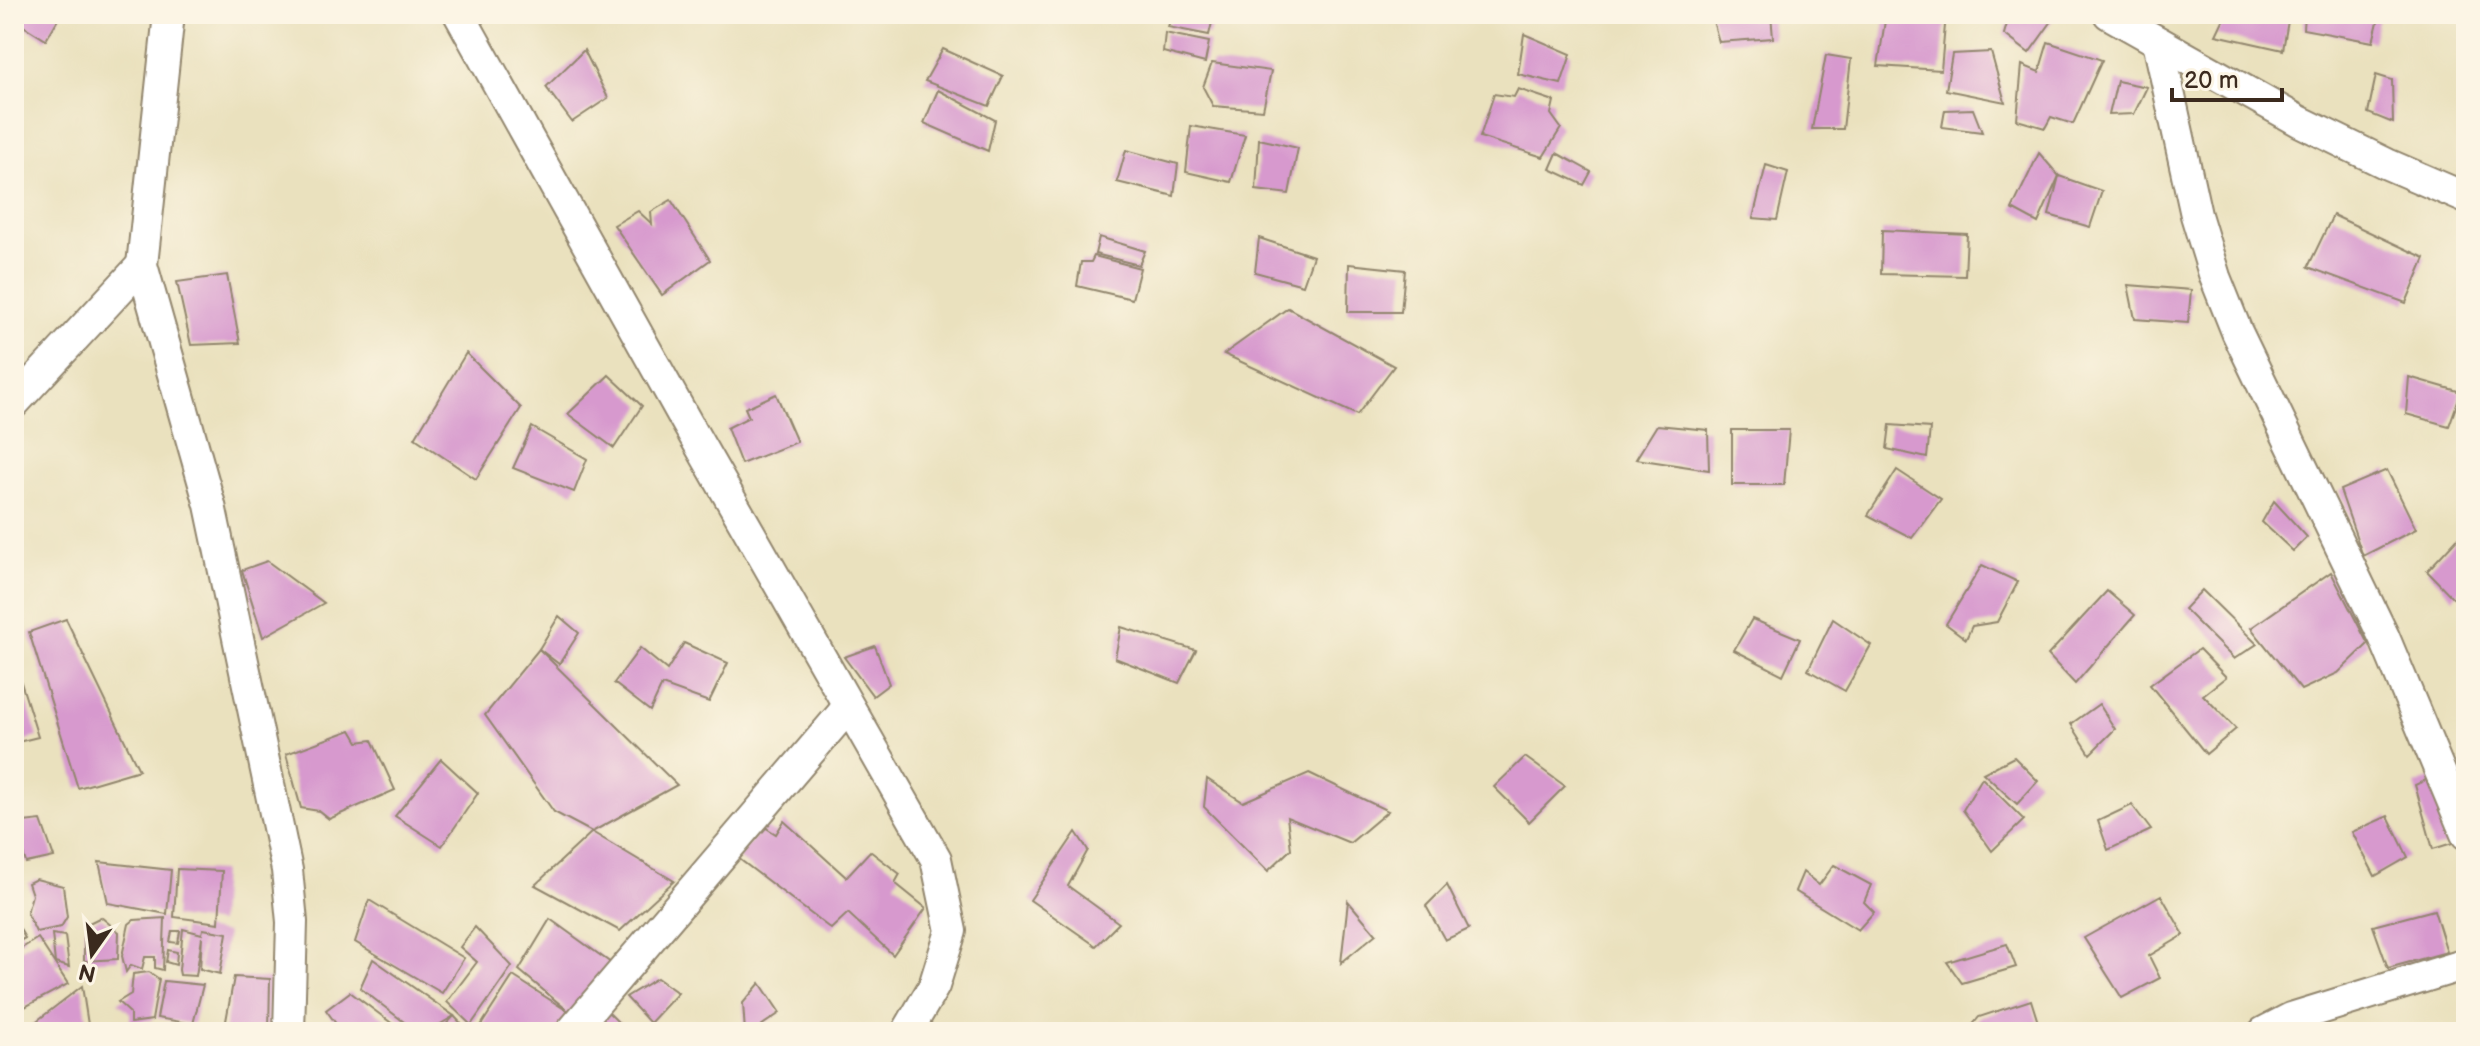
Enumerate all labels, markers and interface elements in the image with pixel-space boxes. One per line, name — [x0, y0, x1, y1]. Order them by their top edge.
scale bar — [2172, 52, 2282, 102]
text: 20 m — [2184, 66, 2239, 95]
north arrow — [52, 914, 132, 994]
text: N — [76, 957, 99, 987]

